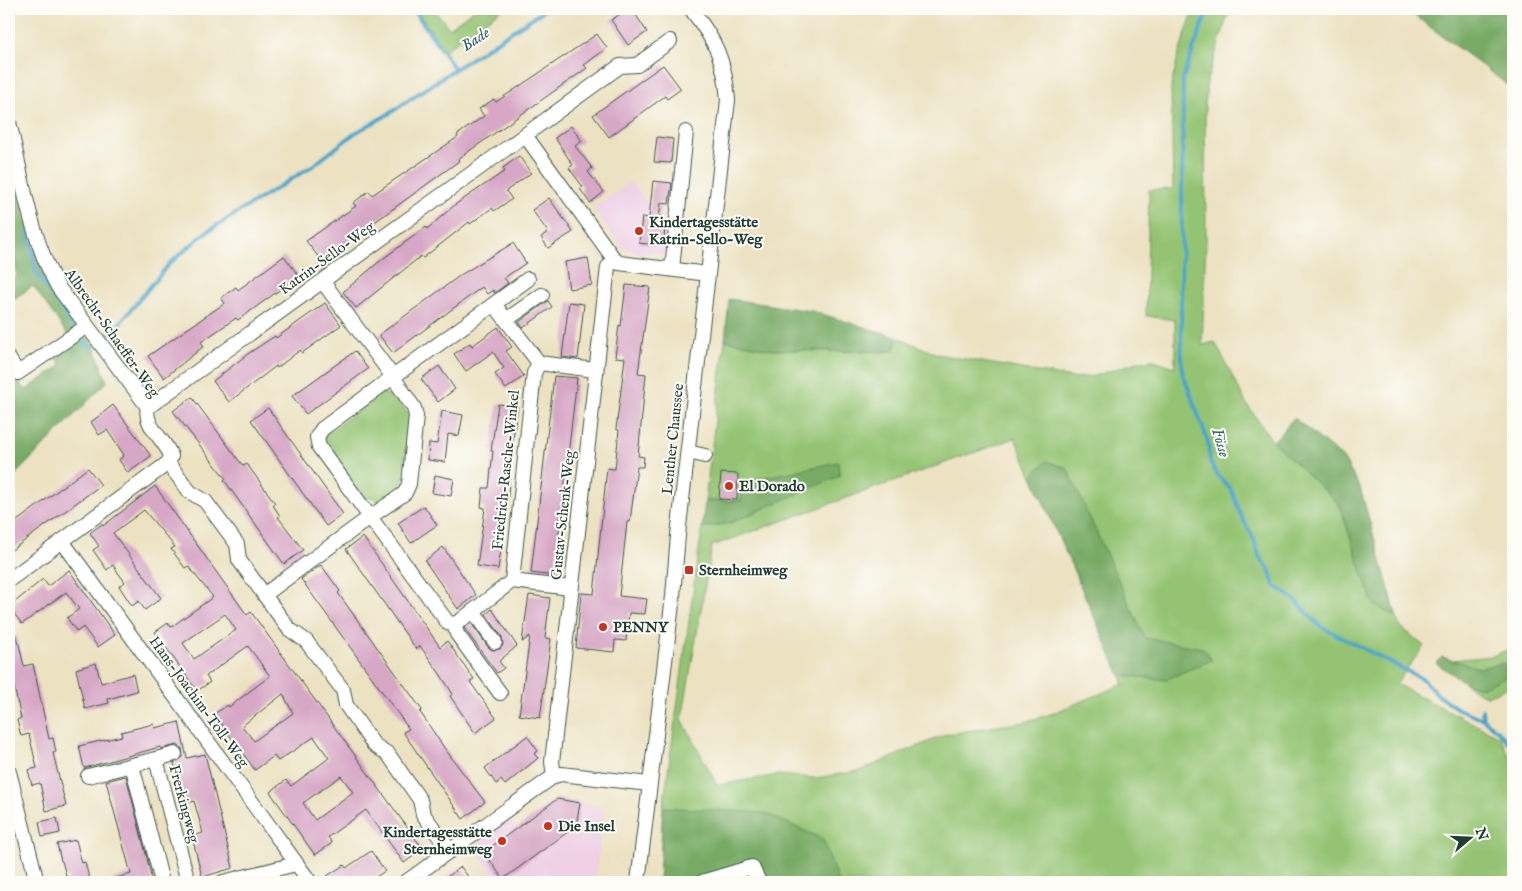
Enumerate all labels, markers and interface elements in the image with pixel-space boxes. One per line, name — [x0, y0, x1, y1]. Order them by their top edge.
water label: Bade — [458, 23, 495, 57]
place label: Kindertagesstätte Katrin-Sello-Weg — [649, 213, 763, 249]
street label: Katrin-Sello-Weg — [276, 217, 379, 299]
marker: Kindertagesstätte Katrin-Sello-Weg — [633, 225, 645, 237]
street label: Albrecht-Schaeffer-Weg — [60, 264, 164, 402]
street label: Lenther Chaussee — [658, 382, 688, 496]
street label: Friedrich-Rasche-Winkel — [488, 388, 524, 551]
water label: Fösse — [1206, 426, 1234, 461]
street label: Gustav-Schenk-Weg — [547, 448, 579, 581]
place label: El Dorado — [739, 477, 805, 496]
marker: El Dorado — [723, 480, 735, 492]
place label: Sternheimweg — [699, 561, 788, 580]
marker: Sternheimweg — [683, 564, 695, 576]
place label: PENNY — [613, 618, 670, 637]
marker: PENNY — [597, 621, 609, 633]
street label: Hans-Joachim-Toll-Weg — [145, 632, 254, 772]
street label: Frerkingweg — [164, 763, 204, 846]
north arrow — [1444, 814, 1494, 864]
place label: Die Insel — [558, 817, 616, 836]
marker: Die Insel — [542, 820, 554, 832]
place label: Kindertagesstätte Sternheimweg — [383, 823, 493, 859]
text: N — [1471, 824, 1492, 843]
marker: Kindertagesstätte Sternheimweg — [496, 835, 508, 847]

